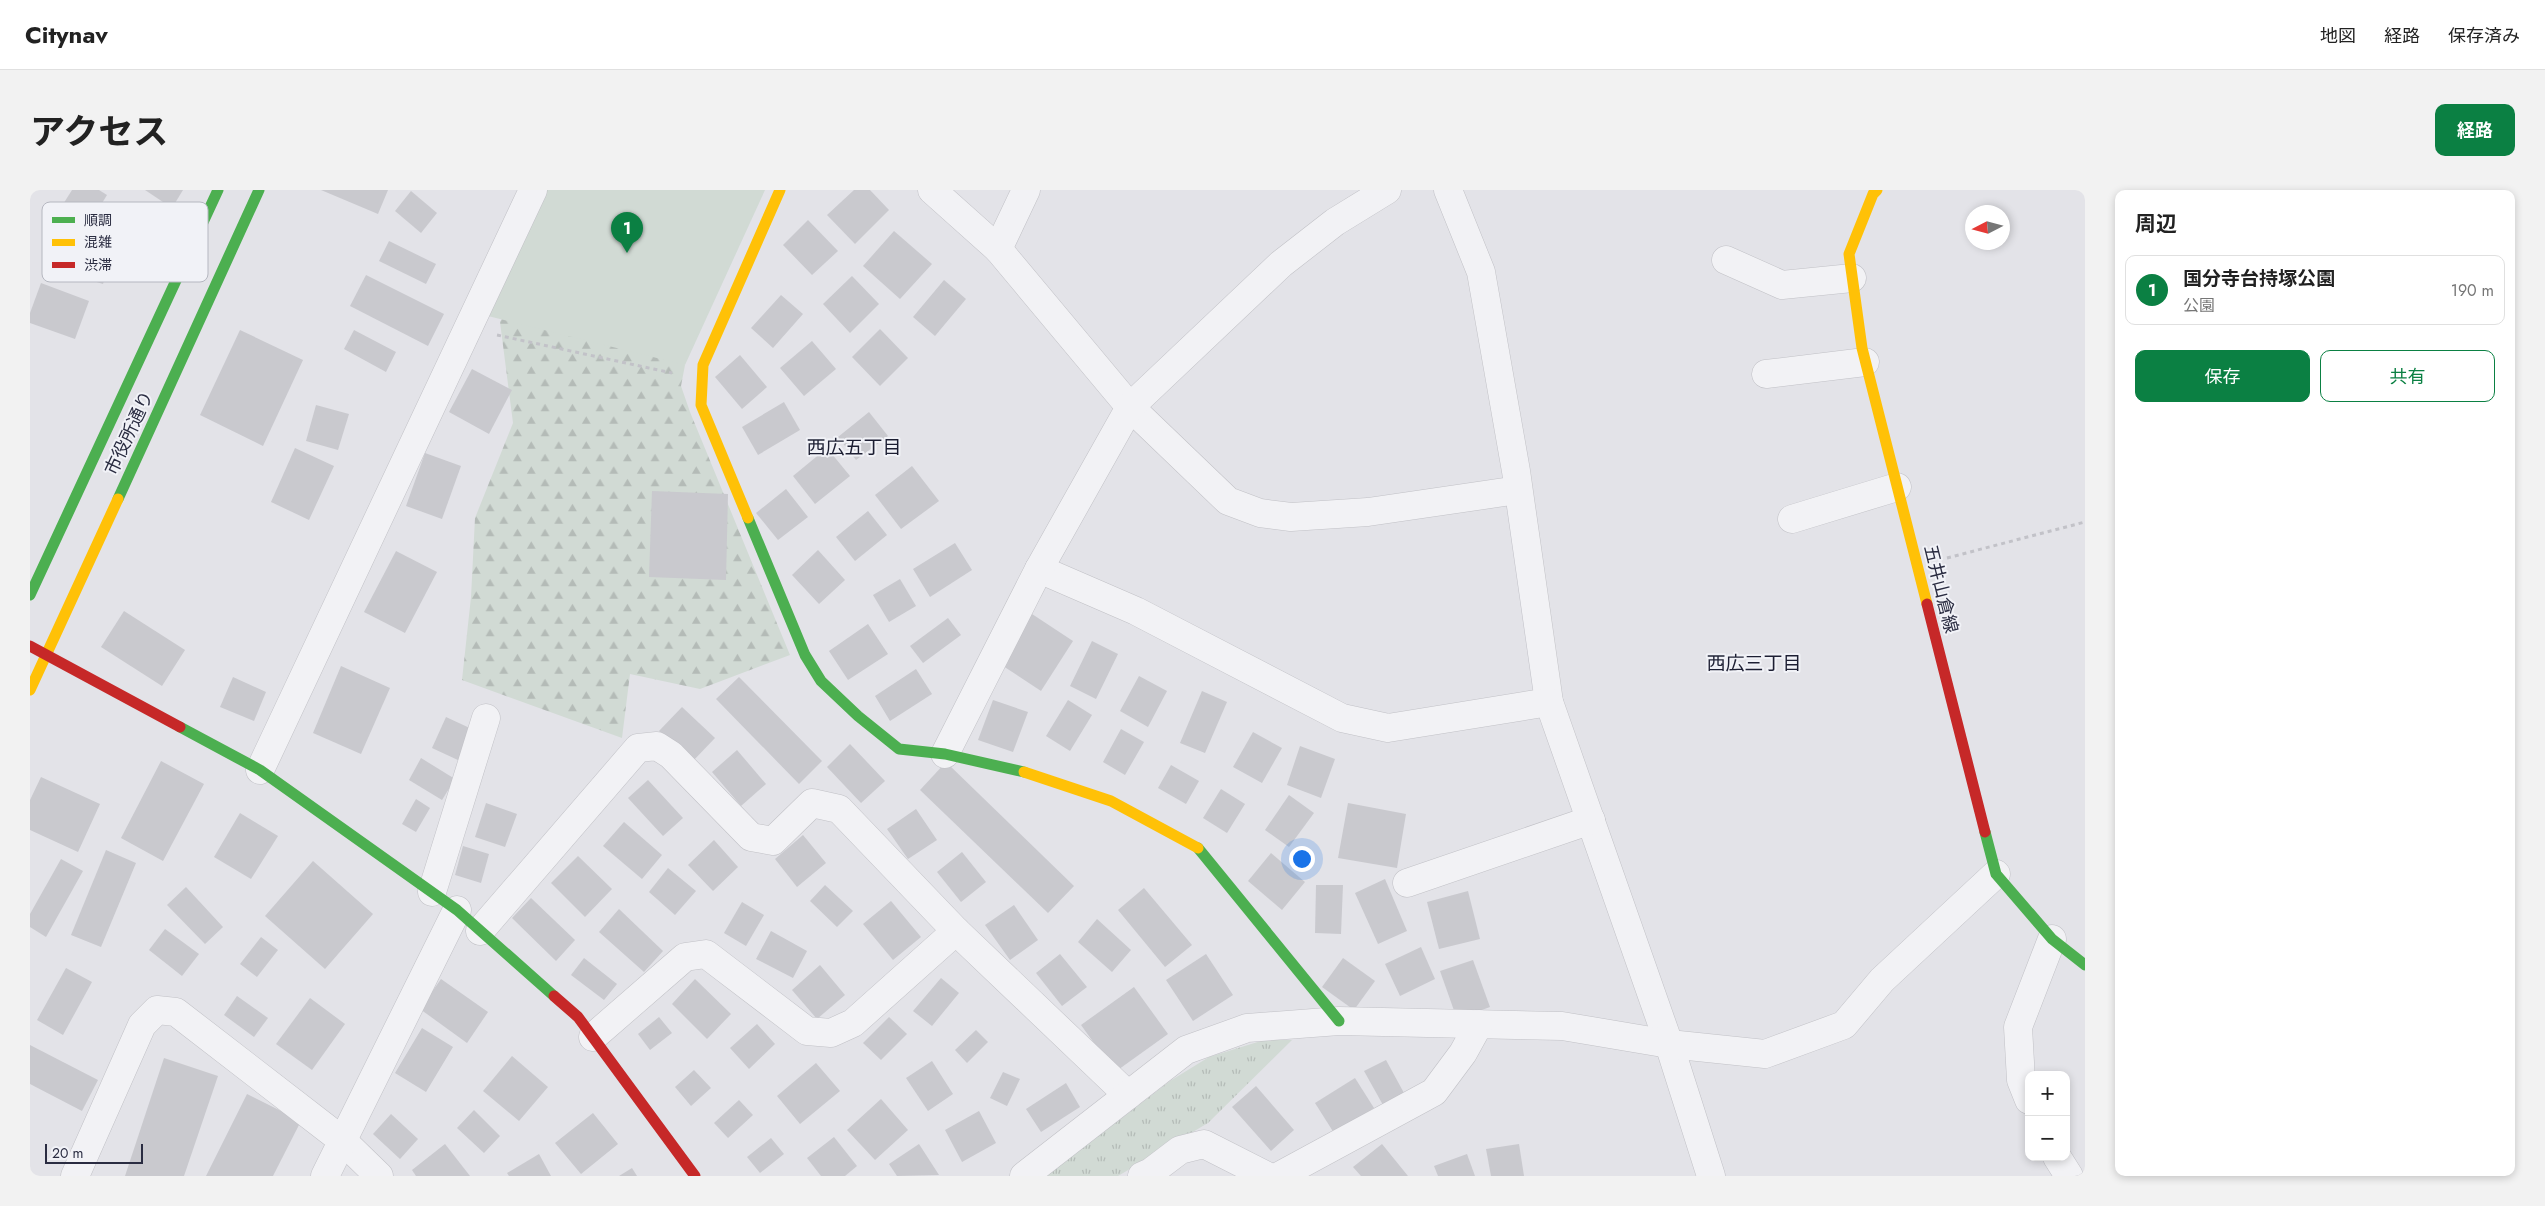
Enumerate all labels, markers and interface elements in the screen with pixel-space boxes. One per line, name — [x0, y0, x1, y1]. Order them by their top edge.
text: Citynav — [25, 17, 108, 52]
text: 地図 — [2320, 23, 2356, 49]
text: 経路 — [2384, 23, 2420, 49]
text: 保存済み — [2448, 23, 2520, 49]
button: 経路 — [2435, 104, 2515, 156]
text: アクセス — [30, 107, 168, 157]
legend — [42, 202, 208, 282]
north arrow — [1965, 205, 2010, 250]
text: 周辺 — [2135, 209, 2177, 239]
text: 順調 — [84, 210, 112, 230]
pin: 1 — [611, 212, 643, 253]
text: 混雑 — [84, 232, 112, 252]
text: 渋滞 — [84, 255, 112, 275]
text: 国分寺台持塚公園 — [2183, 265, 2335, 292]
text: 1 — [2148, 279, 2156, 302]
text: 190 m — [2451, 279, 2494, 302]
text: 公園 — [2183, 294, 2215, 317]
button: 保存 — [2135, 350, 2310, 402]
button: 共有 — [2320, 350, 2495, 402]
street label: 市役所通り — [98, 387, 160, 479]
district label: 西広五丁目 — [806, 434, 902, 461]
street label: 五井山倉線 — [1917, 542, 1965, 636]
district label: 西広三丁目 — [1706, 650, 1802, 677]
your location — [1289, 846, 1315, 872]
map controls — [2025, 1071, 2070, 1161]
button: + — [2025, 1071, 2070, 1116]
button: − — [2025, 1116, 2070, 1161]
scale bar — [45, 1141, 142, 1164]
text: 20 m — [52, 1143, 84, 1163]

